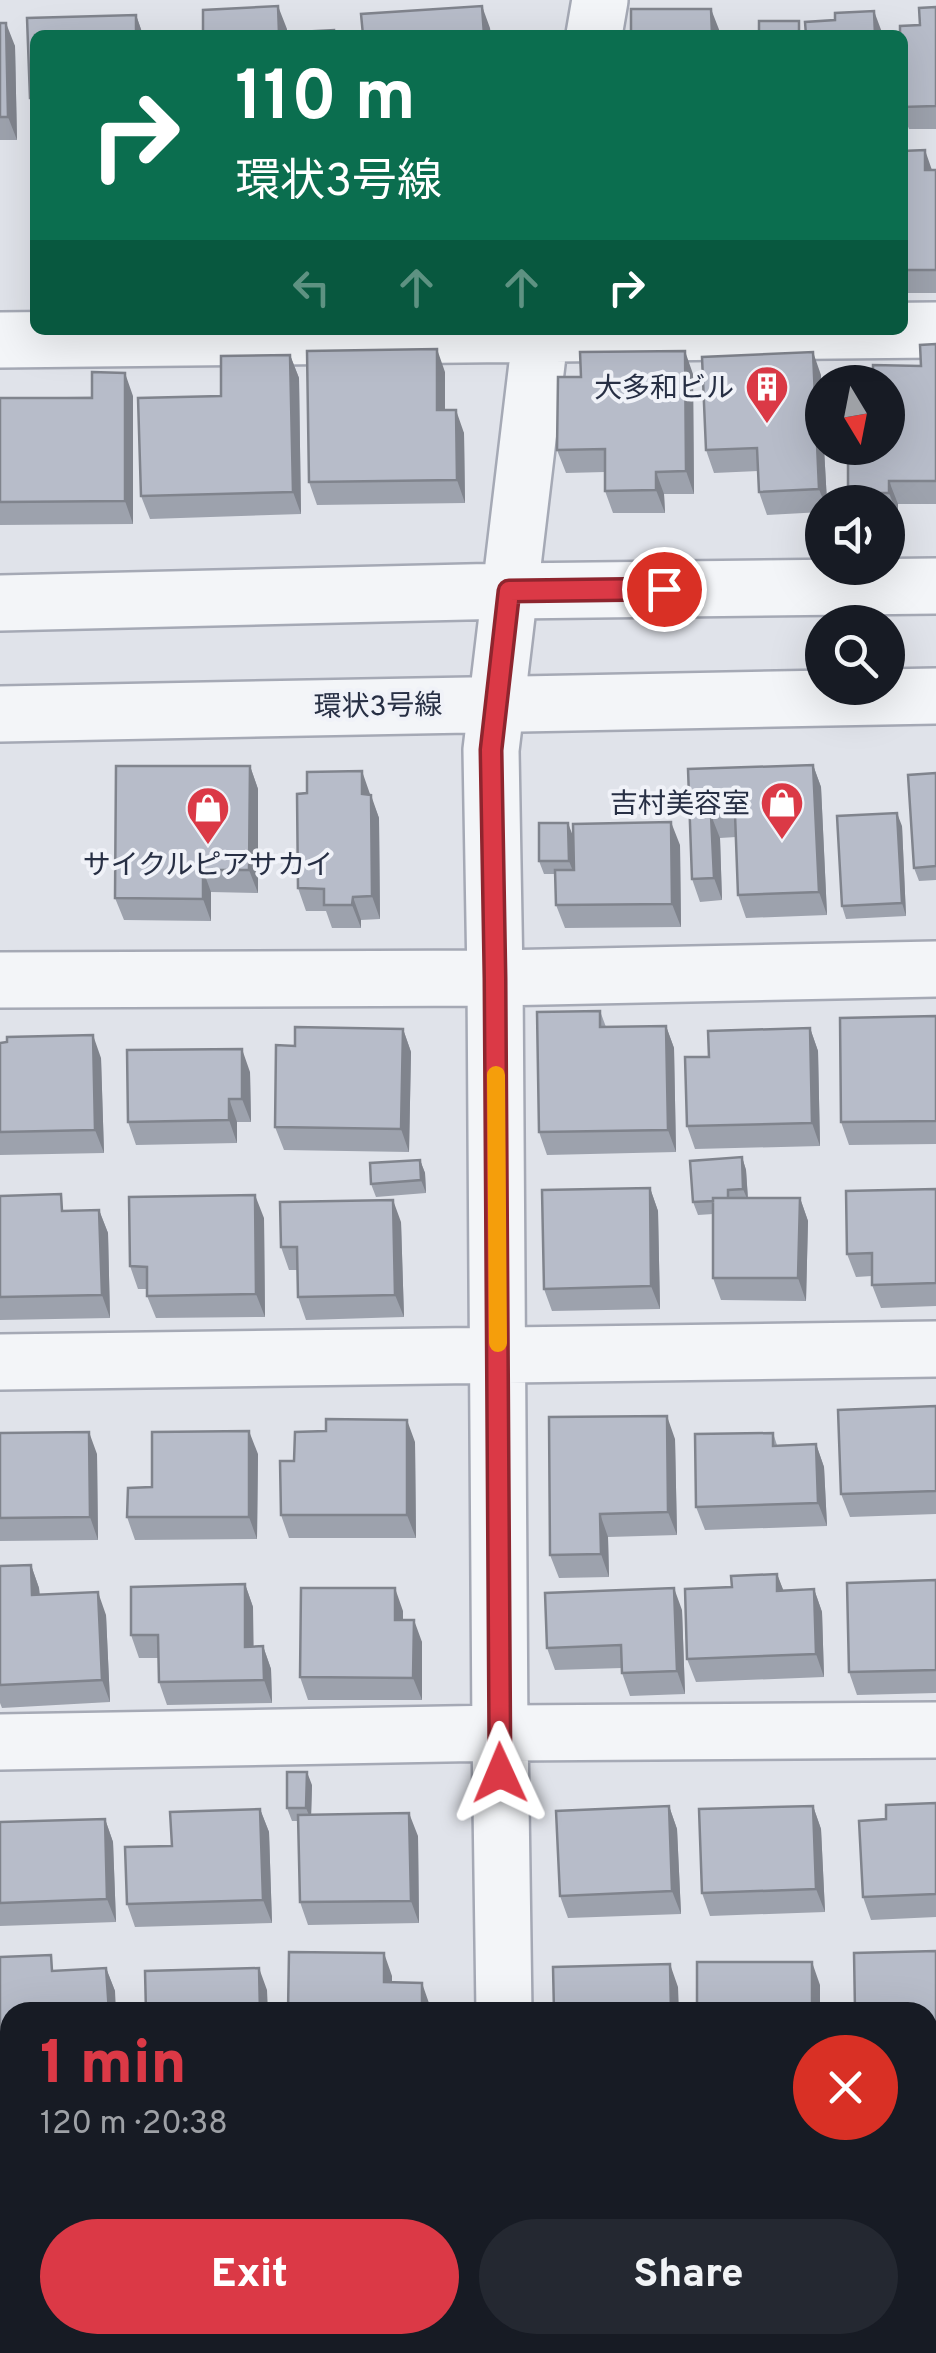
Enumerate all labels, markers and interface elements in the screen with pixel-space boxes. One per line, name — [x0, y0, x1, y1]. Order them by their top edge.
text: 110 m — [235, 56, 416, 145]
icon: right — [70, 70, 200, 200]
text: 環状3号線 — [235, 155, 442, 212]
icon: left — [284, 260, 339, 315]
icon: ahead — [389, 260, 444, 315]
icon: ahead — [494, 260, 549, 315]
icon: right — [599, 260, 654, 315]
building icon: 大多和ビル — [744, 364, 790, 425]
north arrow — [805, 365, 905, 465]
map controls — [805, 365, 905, 705]
place label: 大多和ビル — [594, 372, 734, 408]
button: sound — [805, 485, 905, 585]
pin — [622, 547, 707, 632]
icon: arrive — [637, 562, 692, 617]
button: search — [805, 605, 905, 705]
street label: 環状3号線 — [313, 689, 443, 727]
shop icon: 吉村美容室 — [759, 780, 805, 841]
shop icon: サイクルピアサカイ — [185, 785, 231, 846]
place label: 吉村美容室 — [610, 788, 750, 824]
place label: サイクルピアサカイ — [83, 849, 333, 885]
position arrow — [448, 1721, 552, 1825]
text: 1 min — [40, 2029, 187, 2105]
button: close — [793, 2035, 898, 2140]
text: 120 m · 20:38 — [40, 2105, 228, 2145]
button: Exit — [40, 2219, 459, 2334]
button: Share — [479, 2219, 898, 2334]

